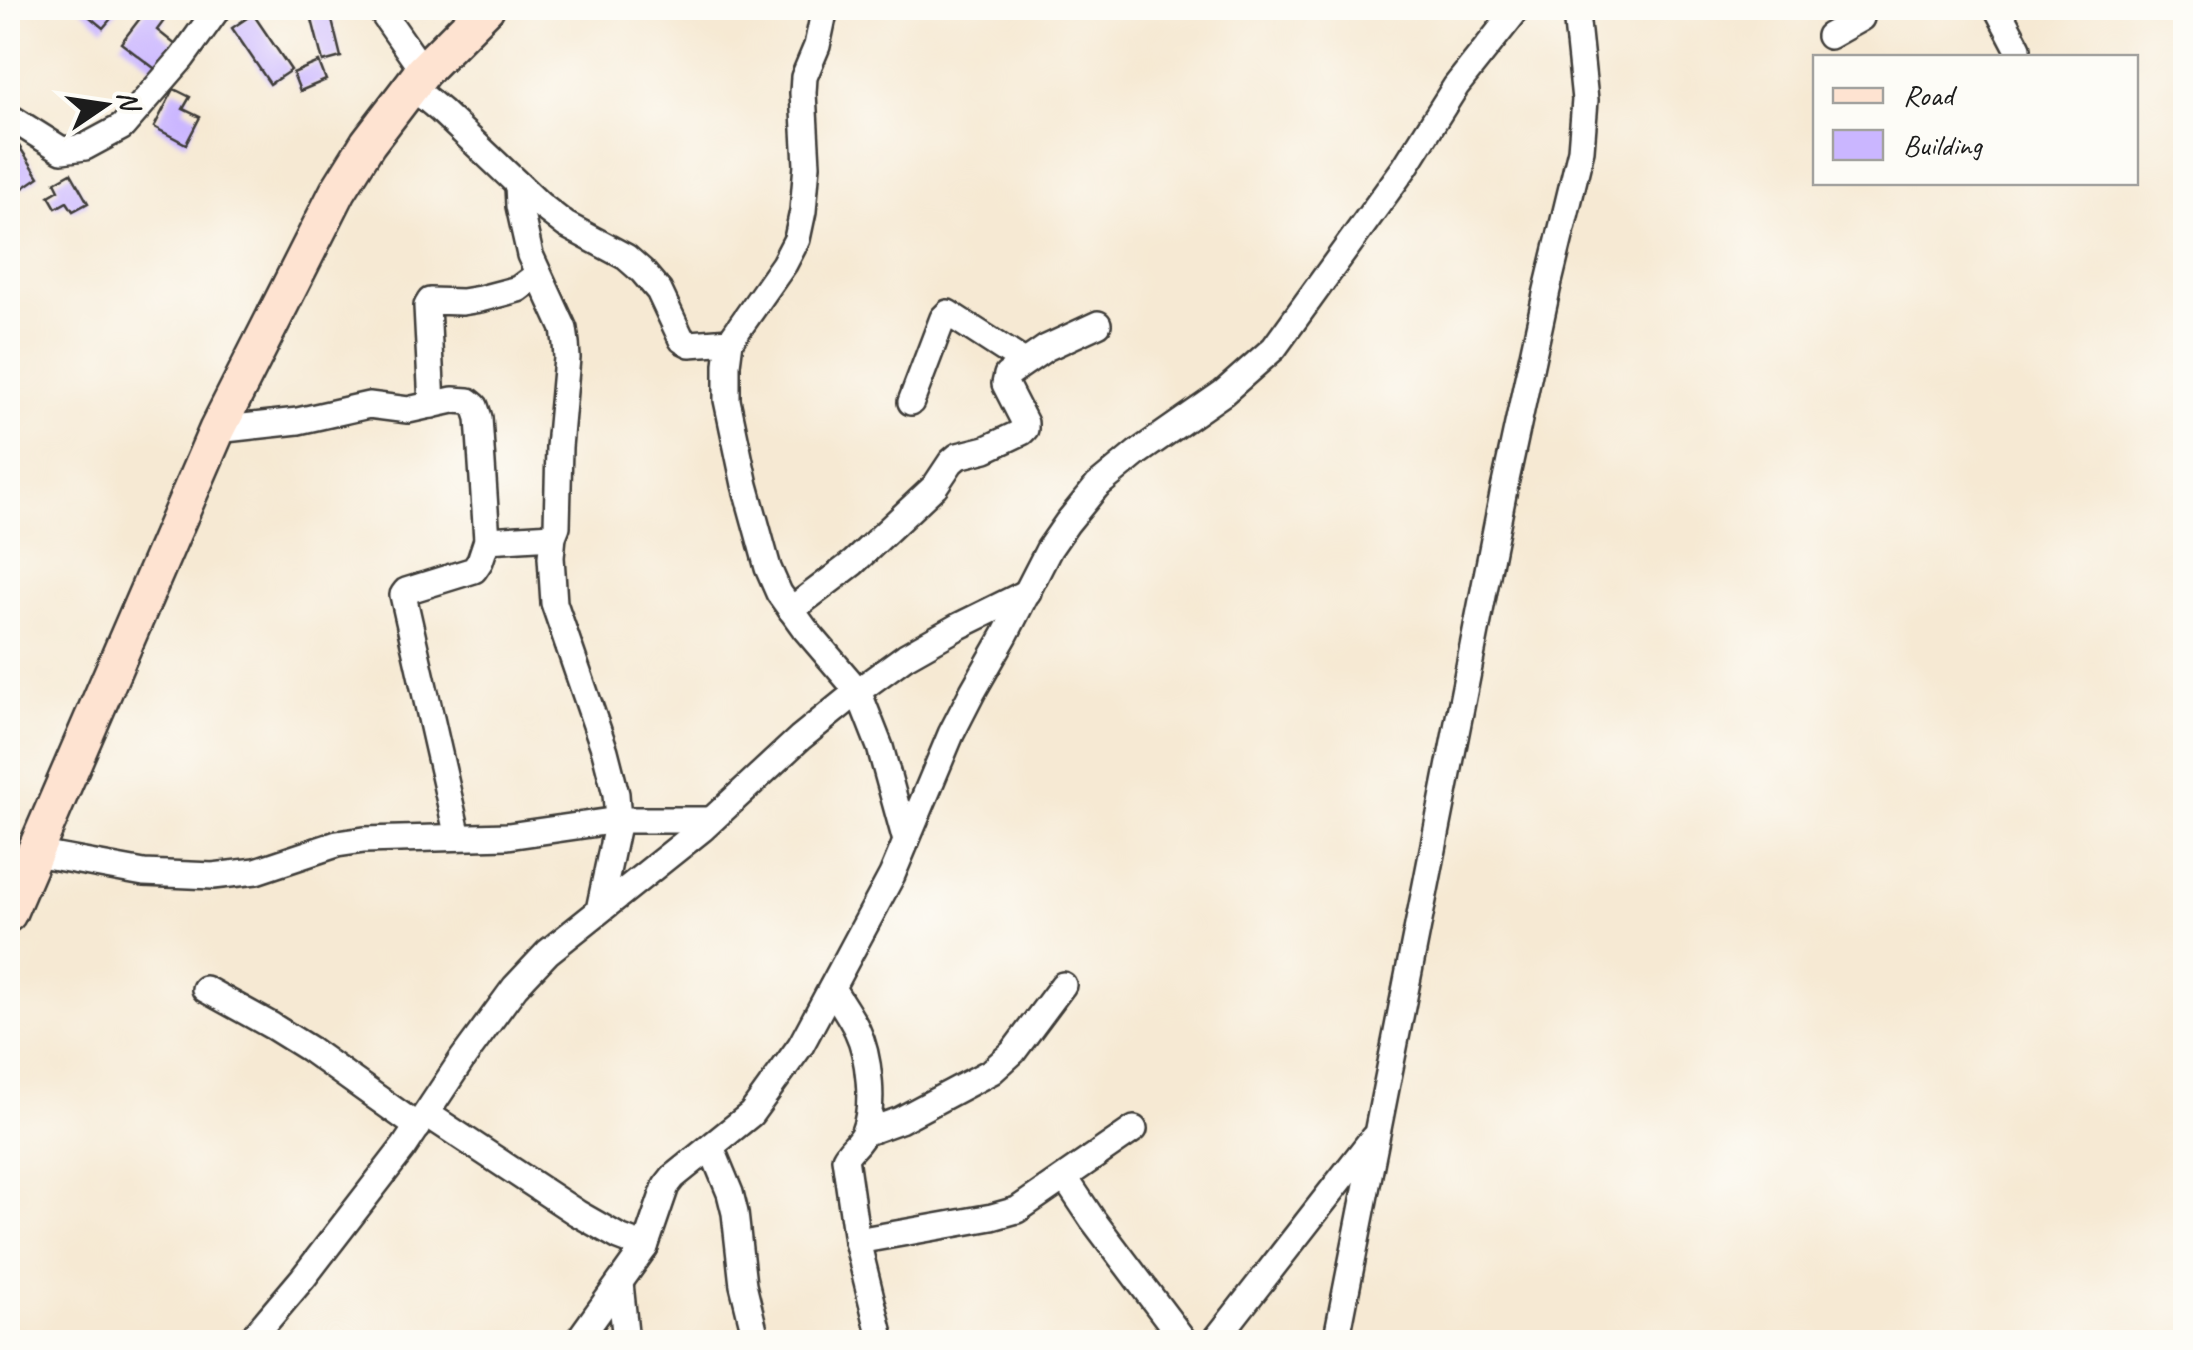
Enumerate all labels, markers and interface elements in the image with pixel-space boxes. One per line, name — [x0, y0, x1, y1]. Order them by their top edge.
north arrow — [55, 55, 155, 155]
legend — [1813, 55, 2138, 185]
text: Road — [1903, 76, 1957, 114]
text: N — [110, 87, 149, 116]
text: Building — [1903, 126, 1983, 164]

